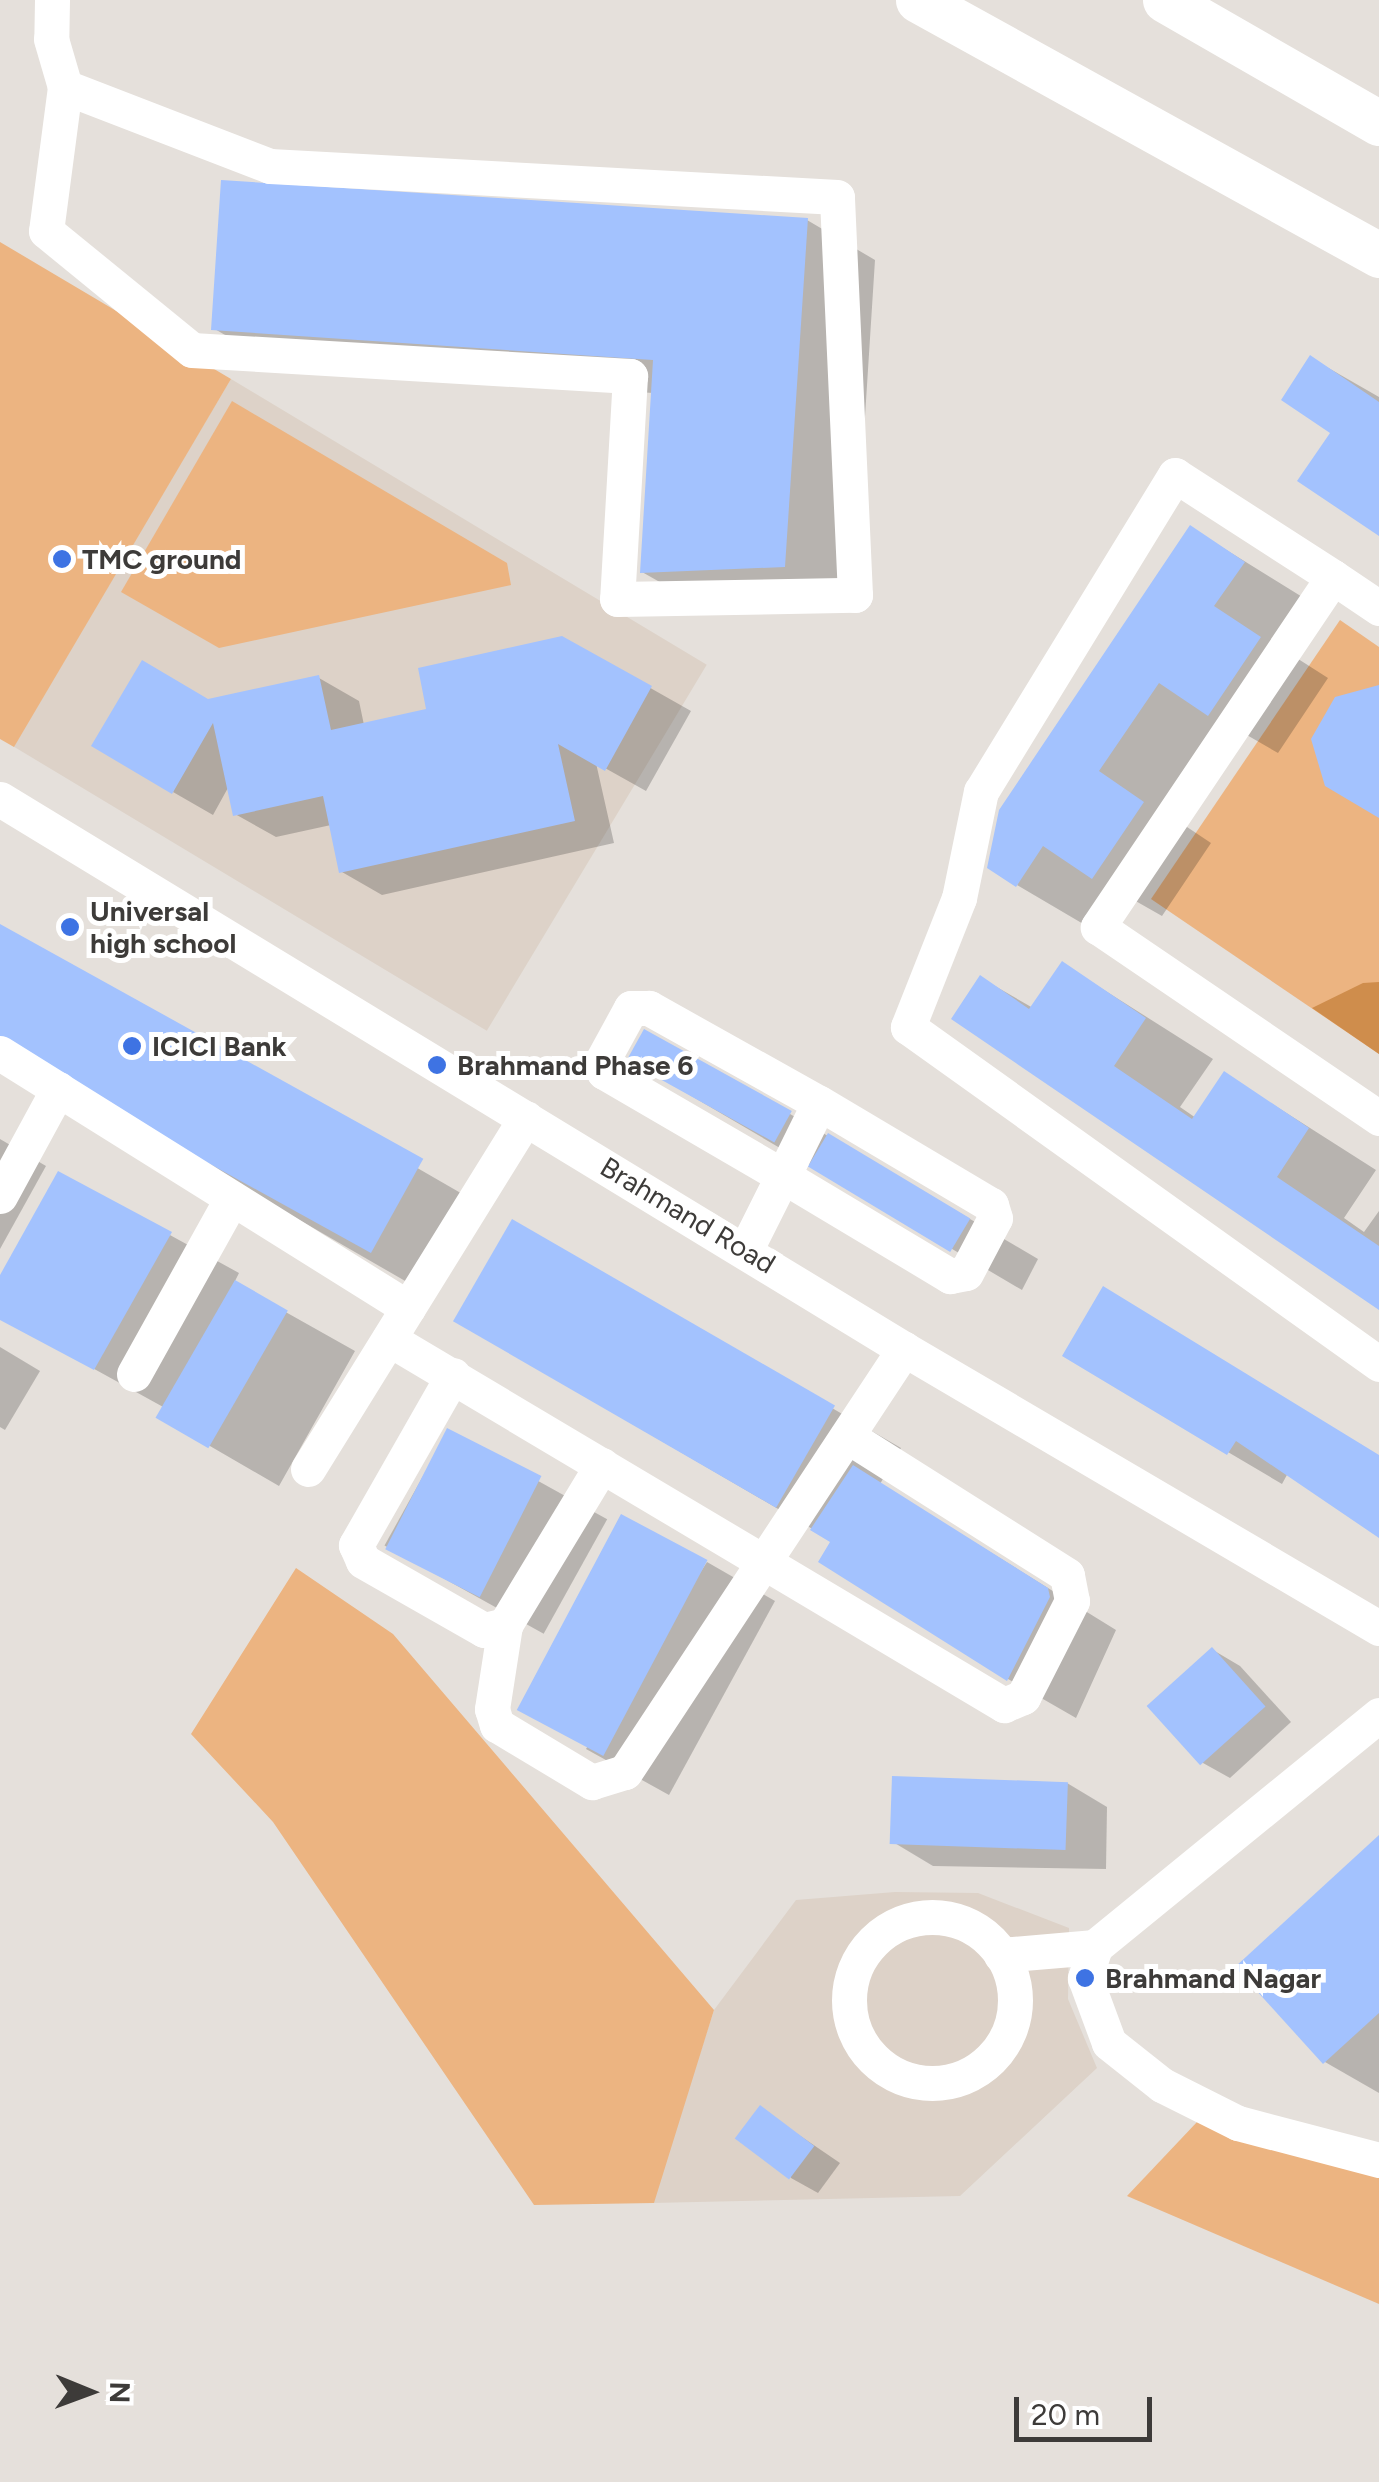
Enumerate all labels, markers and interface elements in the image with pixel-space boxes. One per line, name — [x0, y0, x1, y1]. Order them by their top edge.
place label: TMC ground — [82, 542, 241, 576]
marker: TMC ground — [51, 548, 73, 570]
place label: Universal high school — [90, 894, 236, 960]
marker: Universal high school — [59, 916, 81, 938]
place label: ICICI Bank — [152, 1029, 287, 1063]
marker: ICICI Bank — [121, 1035, 143, 1057]
place label: Brahmand Phase 6 — [457, 1048, 693, 1082]
marker: Brahmand Phase 6 — [426, 1054, 448, 1076]
street label: Brahmand Road — [594, 1150, 782, 1280]
place label: Brahmand Nagar — [1105, 1961, 1321, 1995]
marker: Brahmand Nagar — [1074, 1967, 1096, 1989]
north arrow — [40, 2342, 140, 2442]
scale bar — [1019, 2377, 1156, 2439]
text: N — [103, 2381, 137, 2404]
text: 20 m — [1031, 2396, 1100, 2433]

